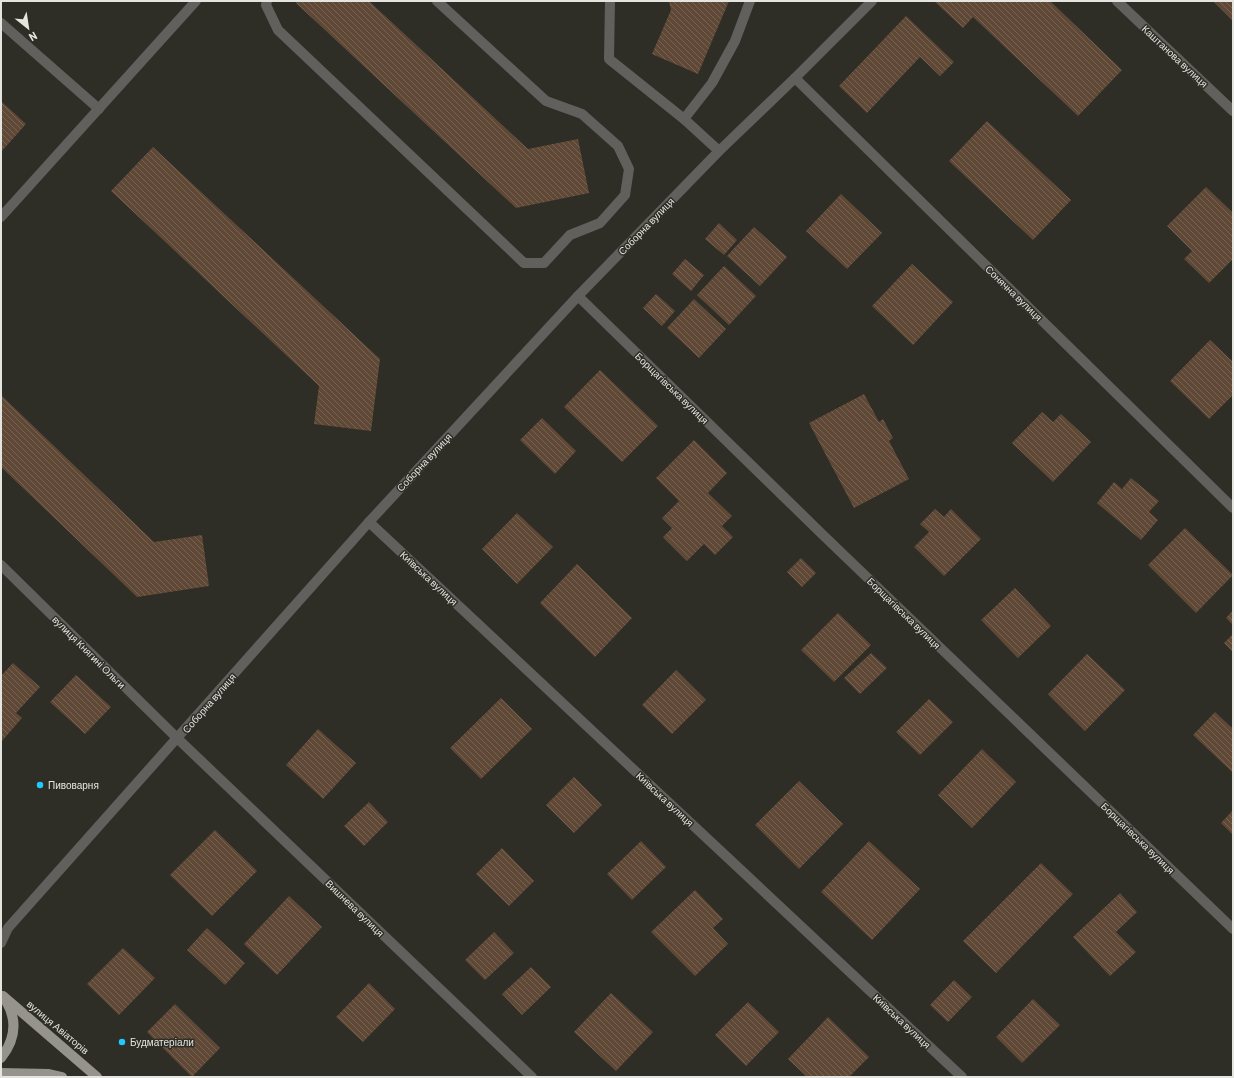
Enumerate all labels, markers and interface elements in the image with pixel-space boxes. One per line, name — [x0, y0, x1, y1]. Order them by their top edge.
north arrow — [8, 8, 48, 48]
street label: Каштанова вулиця — [1140, 22, 1210, 90]
text: N — [27, 30, 40, 45]
street label: Соборна вулиця — [616, 195, 676, 257]
street label: Сонячна вулиця — [983, 263, 1045, 323]
street label: Борщагівська вулиця — [633, 350, 711, 426]
street label: Соборна вулиця — [394, 430, 454, 494]
street label: Київська вулиця — [398, 548, 460, 608]
street label: Борщагівська вулиця — [865, 575, 943, 651]
street label: вулиця Княгині Ольги — [50, 613, 128, 691]
street label: Соборна вулиця — [180, 671, 238, 735]
street label: Київська вулиця — [634, 769, 696, 829]
place label: Пивоварня — [48, 779, 99, 791]
marker: Пивоварня — [35, 780, 45, 790]
street label: Борщагівська вулиця — [1099, 800, 1177, 876]
street label: Вишнева вулиця — [323, 877, 387, 939]
street label: Київська вулиця — [871, 991, 933, 1051]
street label: вулиця Авіаторів — [25, 998, 91, 1056]
place label: Будматеріали — [130, 1036, 194, 1048]
marker: Будматеріали — [117, 1037, 127, 1047]

